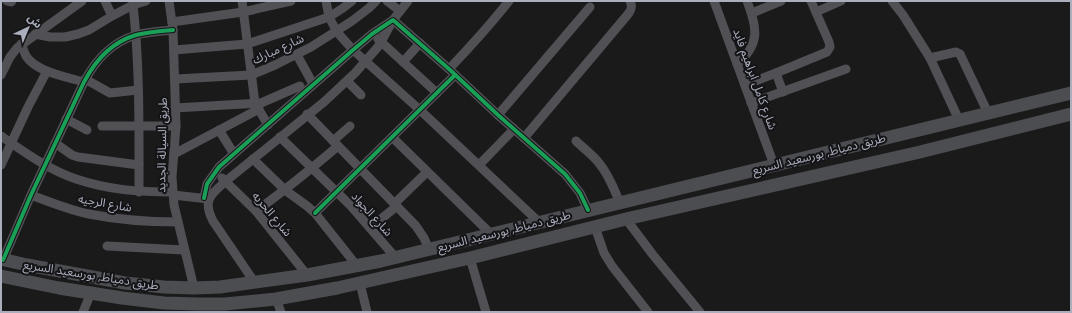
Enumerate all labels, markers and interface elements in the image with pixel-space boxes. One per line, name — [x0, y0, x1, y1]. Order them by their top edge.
north arrow — [8, 8, 48, 48]
text: ش — [25, 11, 45, 31]
street label: شارع كامل ابراهيم فايد — [728, 26, 781, 132]
street label: شارع مبارك — [250, 30, 307, 69]
street label: طريق السيالة الجديد — [153, 97, 171, 193]
street label: طريق دمياط, بورسعيد السريع — [751, 130, 888, 179]
street label: شارع الحريه — [248, 188, 295, 240]
street label: شارع الجواد — [347, 188, 396, 240]
street label: شارع الرجيه — [77, 190, 133, 217]
street label: طريق دمياط, بورسعيد السريع — [436, 207, 573, 256]
street label: طريق دمياط, بورسعيد السريع — [22, 256, 160, 295]

